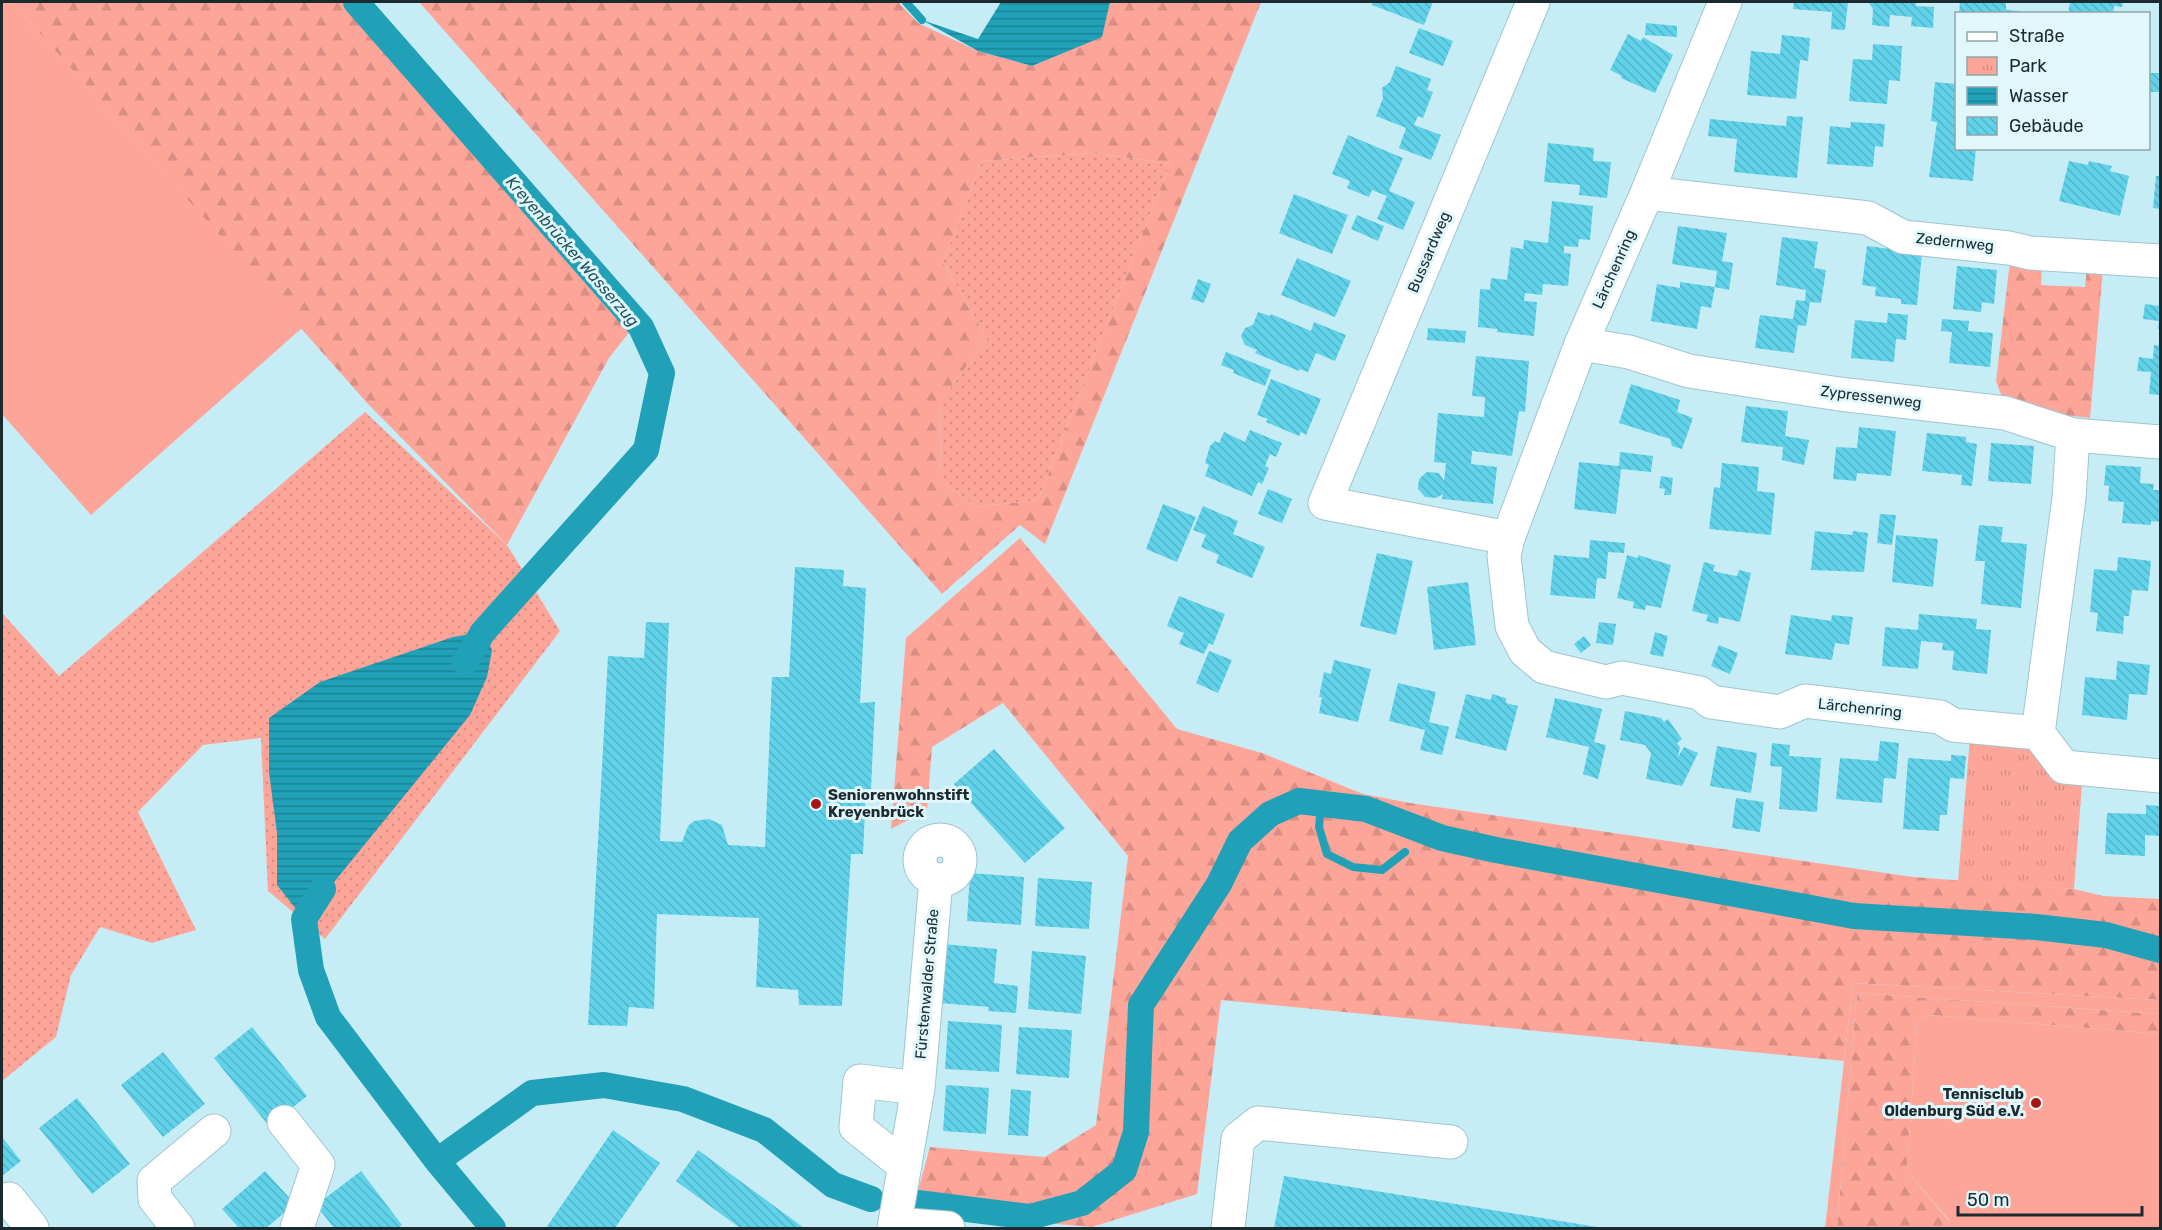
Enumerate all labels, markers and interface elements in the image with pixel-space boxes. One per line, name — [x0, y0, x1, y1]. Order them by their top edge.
legend — [1955, 12, 2150, 150]
text: Straße — [2009, 25, 2065, 47]
text: Park — [2009, 55, 2047, 77]
text: Wasser — [2009, 85, 2068, 107]
text: Gebäude — [2009, 115, 2084, 137]
water label: Kreyenbrücker Wasserzug — [502, 172, 643, 331]
street label: Bussardweg — [1404, 209, 1454, 295]
street label: Lärchenring — [1589, 227, 1639, 311]
street label: Zedernweg — [1915, 229, 1995, 255]
street label: Zypressenweg — [1819, 382, 1923, 412]
street label: Lärchenring — [1817, 695, 1903, 721]
place label: Seniorenwohnstift Kreyenbrück — [828, 786, 969, 821]
marker: Seniorenwohnstift Kreyenbrück — [809, 797, 823, 811]
street label: Fürstenwalder Straße — [911, 908, 943, 1060]
place label: Tennisclub Oldenburg Süd e.V. — [1884, 1085, 2024, 1120]
marker: Tennisclub Oldenburg Süd e.V. — [2029, 1096, 2043, 1110]
scale bar — [1958, 1179, 2142, 1217]
text: 50 m — [1967, 1189, 2010, 1211]

